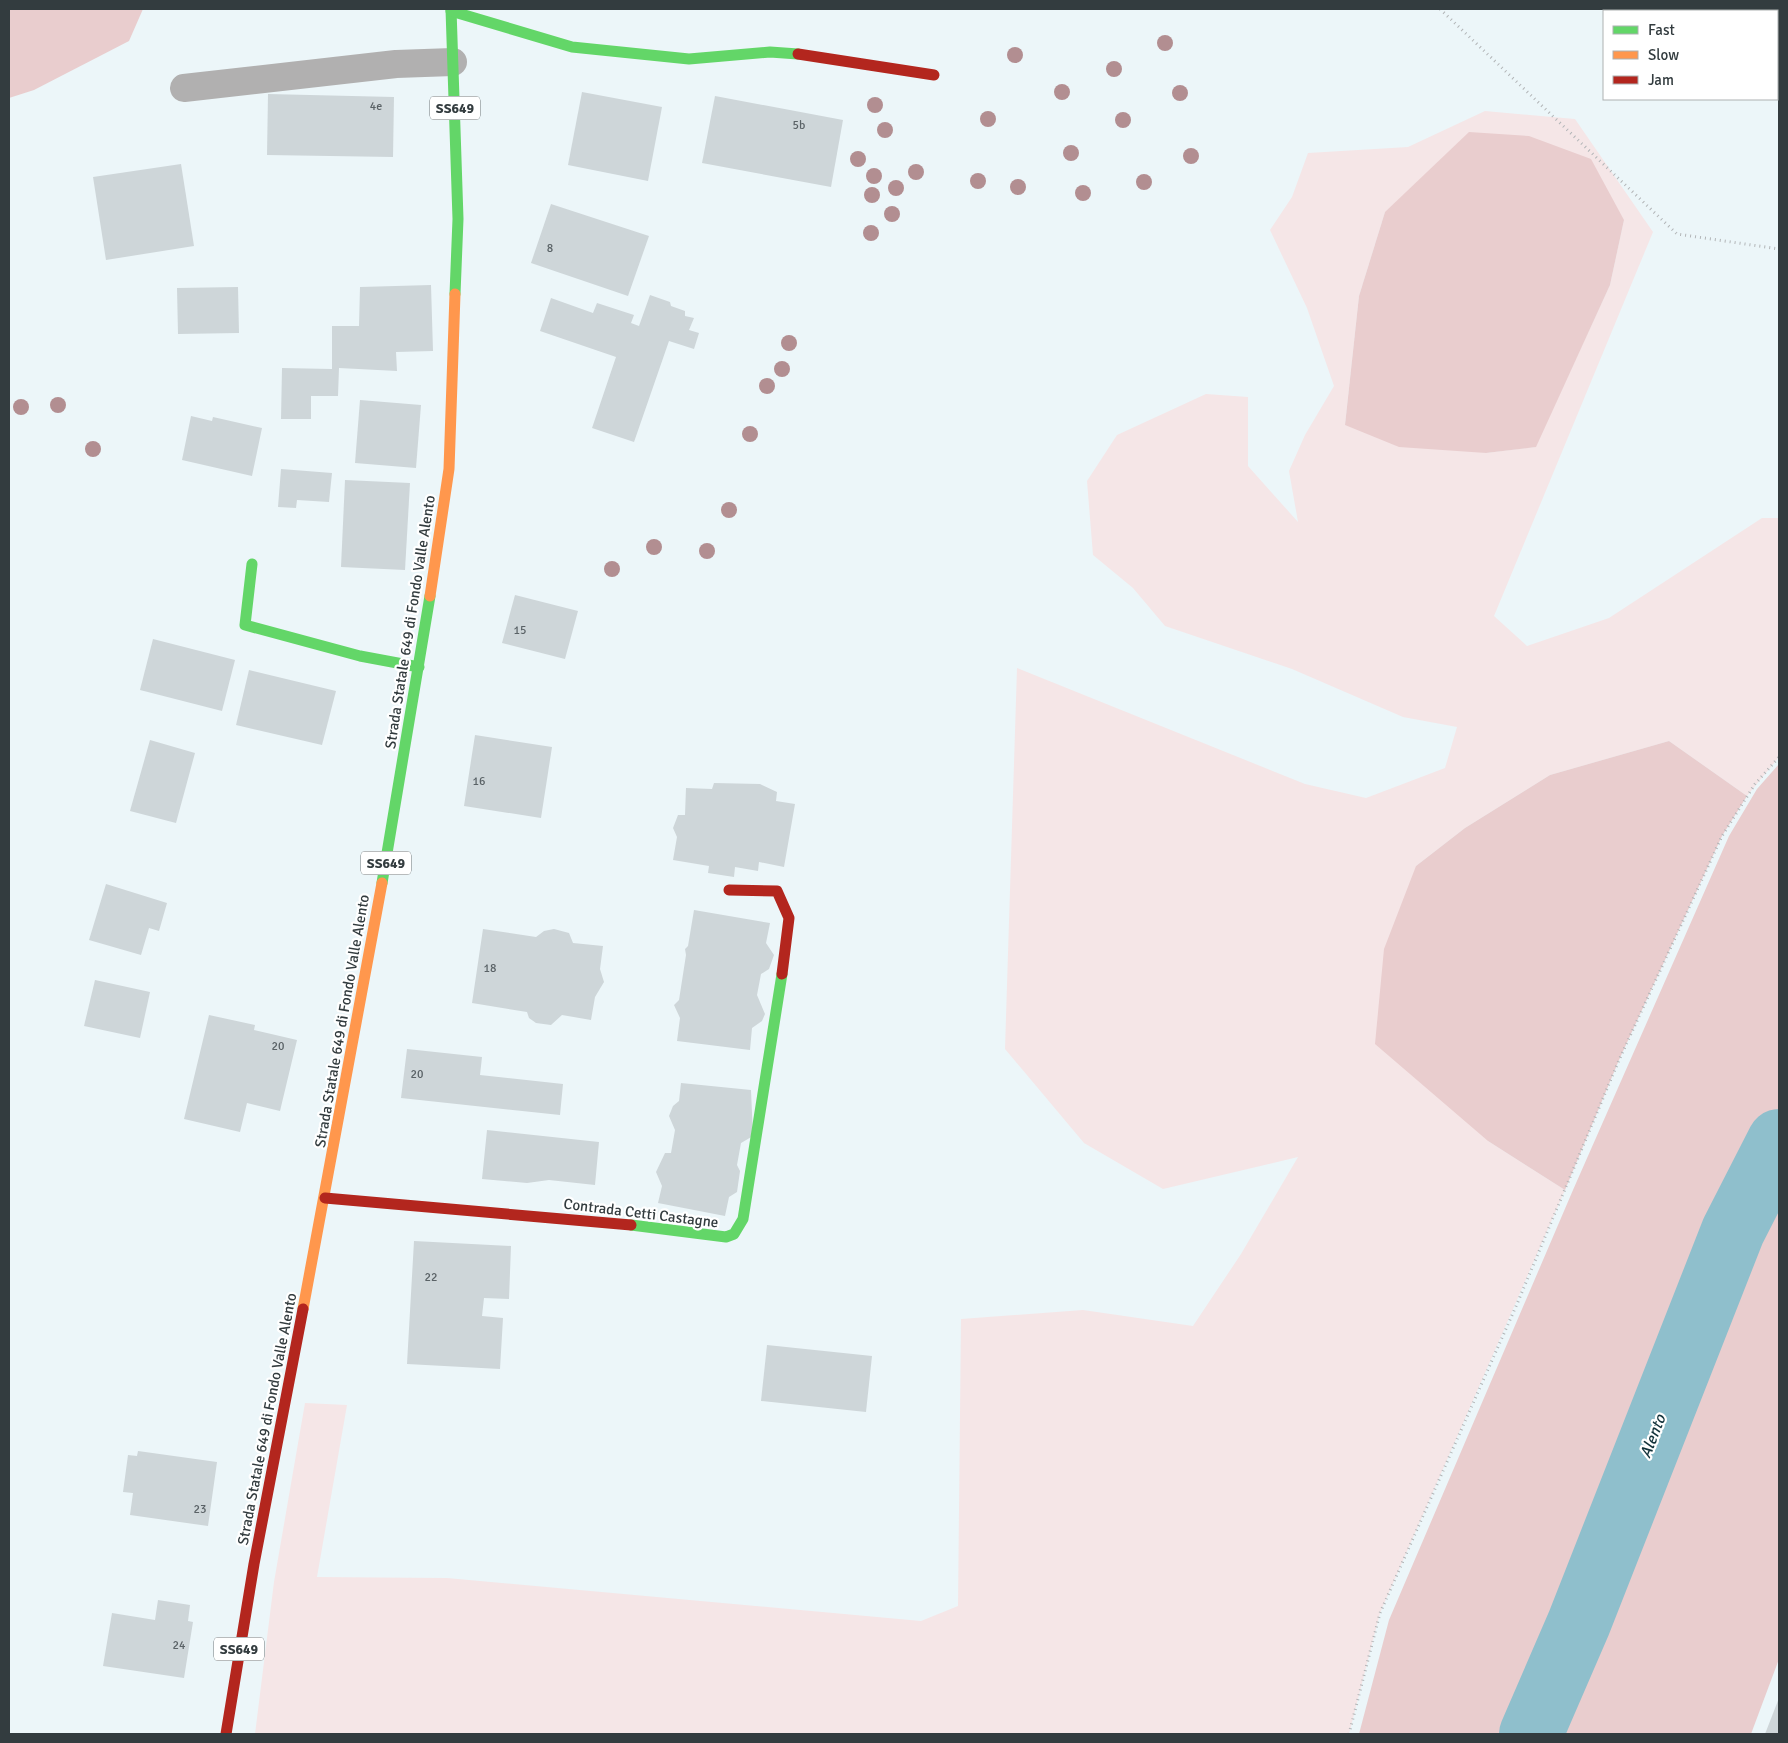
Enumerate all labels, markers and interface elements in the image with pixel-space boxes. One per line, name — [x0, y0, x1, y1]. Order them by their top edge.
legend — [1603, 10, 1778, 100]
text: Fast — [1648, 21, 1675, 39]
text: Slow — [1648, 46, 1679, 64]
text: Jam — [1648, 71, 1674, 89]
road number: SS649 — [430, 96, 480, 120]
house number: 4e — [370, 99, 382, 114]
house number: 5b — [793, 118, 805, 133]
house number: 8 — [547, 241, 553, 256]
street label: Strada Statale 649 di Fondo Valle Alento — [381, 494, 439, 750]
house number: 15 — [514, 623, 526, 638]
house number: 16 — [473, 774, 485, 789]
road number: SS649 — [361, 851, 411, 874]
street label: Strada Statale 649 di Fondo Valle Alento — [311, 893, 373, 1149]
house number: 18 — [484, 961, 496, 976]
house number: 20 — [272, 1039, 284, 1054]
house number: 20 — [411, 1067, 423, 1082]
street label: Contrada Cetti Castagne — [563, 1195, 719, 1231]
house number: 22 — [425, 1270, 437, 1285]
street label: Strada Statale 649 di Fondo Valle Alento — [234, 1291, 300, 1547]
water label: Alento — [1636, 1411, 1671, 1461]
house number: 23 — [194, 1502, 206, 1517]
house number: 24 — [173, 1638, 186, 1653]
road number: SS649 — [214, 1638, 264, 1660]

